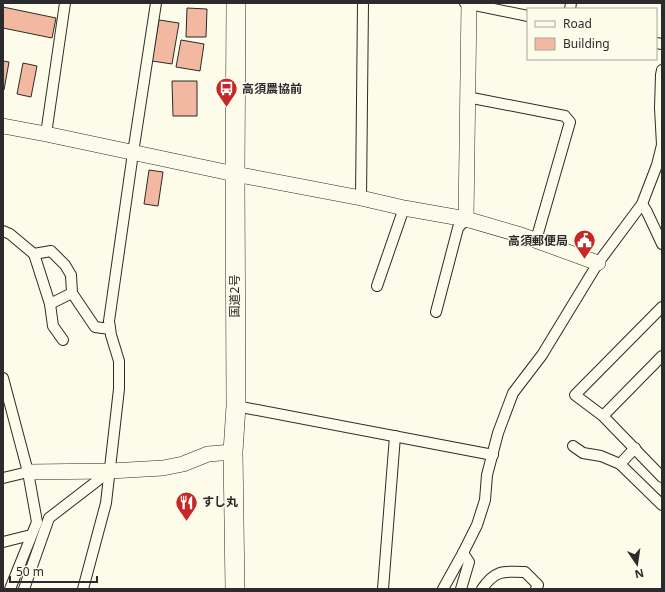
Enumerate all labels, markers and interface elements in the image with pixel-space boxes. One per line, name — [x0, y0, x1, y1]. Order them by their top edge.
legend — [527, 8, 657, 60]
text: Road — [563, 15, 592, 32]
text: Building — [563, 35, 610, 52]
bus stop icon: 高須農協前 — [214, 76, 240, 109]
place label: 高須農協前 — [242, 80, 302, 97]
public building icon: 高須郵便局 — [571, 228, 597, 261]
place label: 高須郵便局 — [508, 232, 568, 249]
street label: 国道2号 — [226, 275, 243, 317]
restaurant icon: すし丸 — [173, 489, 199, 522]
place label: すし丸 — [202, 493, 238, 510]
north arrow — [617, 544, 657, 584]
scale bar — [10, 558, 97, 584]
text: 50 m — [16, 563, 44, 580]
text: N — [633, 566, 645, 583]

